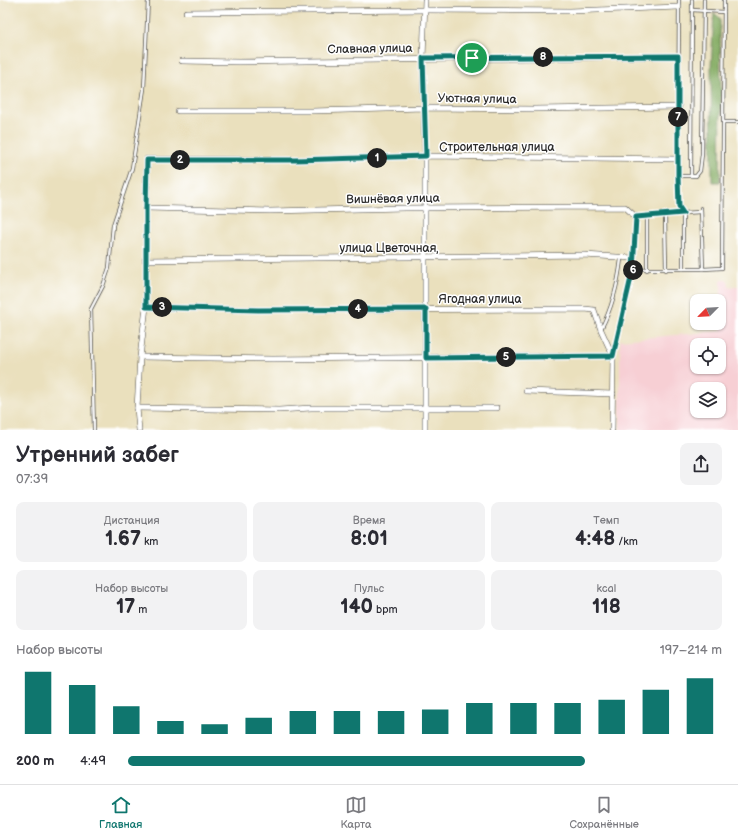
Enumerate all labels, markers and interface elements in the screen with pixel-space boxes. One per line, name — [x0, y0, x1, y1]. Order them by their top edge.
street label: Славная улица — [327, 41, 413, 57]
pin — [455, 41, 489, 75]
icon: arrive — [461, 47, 483, 69]
pin: 8 — [533, 47, 553, 67]
text: 8 — [540, 50, 546, 63]
street label: Уютная улица — [437, 91, 517, 107]
pin: 7 — [668, 107, 688, 127]
text: 7 — [675, 110, 681, 123]
street label: Строительная улица — [439, 140, 555, 155]
pin: 1 — [367, 148, 387, 168]
pin: 2 — [170, 150, 190, 170]
text: 1 — [375, 151, 379, 164]
text: 2 — [177, 153, 183, 166]
street label: Вишнёвая улица — [346, 191, 440, 207]
street label: улица Цветочная, — [339, 241, 439, 256]
pin: 6 — [623, 260, 643, 280]
text: 6 — [630, 263, 636, 276]
street label: Ягодная улица — [438, 292, 522, 307]
north arrow — [690, 294, 726, 330]
map controls — [690, 294, 726, 418]
pin: 3 — [152, 297, 172, 317]
pin: 4 — [348, 299, 368, 319]
text: 3 — [159, 300, 165, 313]
text: 4 — [355, 302, 361, 315]
button: locate — [690, 338, 726, 374]
pin: 5 — [496, 347, 516, 367]
text: 5 — [503, 350, 509, 363]
button: layers — [690, 382, 726, 418]
text: Утренний забег — [16, 442, 179, 469]
button: share — [680, 443, 722, 485]
text: 07:39 — [16, 471, 48, 487]
text: Дистанция — [104, 514, 160, 527]
text: Время — [353, 514, 385, 527]
text: Темп — [593, 514, 619, 527]
text: 1.67 — [105, 527, 141, 551]
text: 8:01 — [350, 527, 388, 551]
text: 4:48 — [575, 527, 615, 551]
text: km — [141, 535, 158, 548]
text: /km — [615, 535, 638, 548]
text: Набор высоты — [95, 582, 168, 595]
text: Пульс — [354, 582, 384, 595]
text: kcal — [596, 582, 616, 595]
text: 17 — [116, 595, 135, 619]
text: 140 — [340, 595, 373, 619]
text: 118 — [592, 595, 621, 619]
text: m — [135, 603, 147, 616]
text: bpm — [373, 603, 398, 616]
text: Набор высоты — [16, 642, 103, 658]
text: 197–214 m — [660, 642, 722, 658]
text: 200 m — [16, 753, 54, 769]
text: 4:49 — [80, 753, 106, 769]
tab: Главная — [99, 794, 142, 831]
tab: Карта — [340, 794, 371, 831]
tab: Сохранённые — [569, 794, 639, 831]

